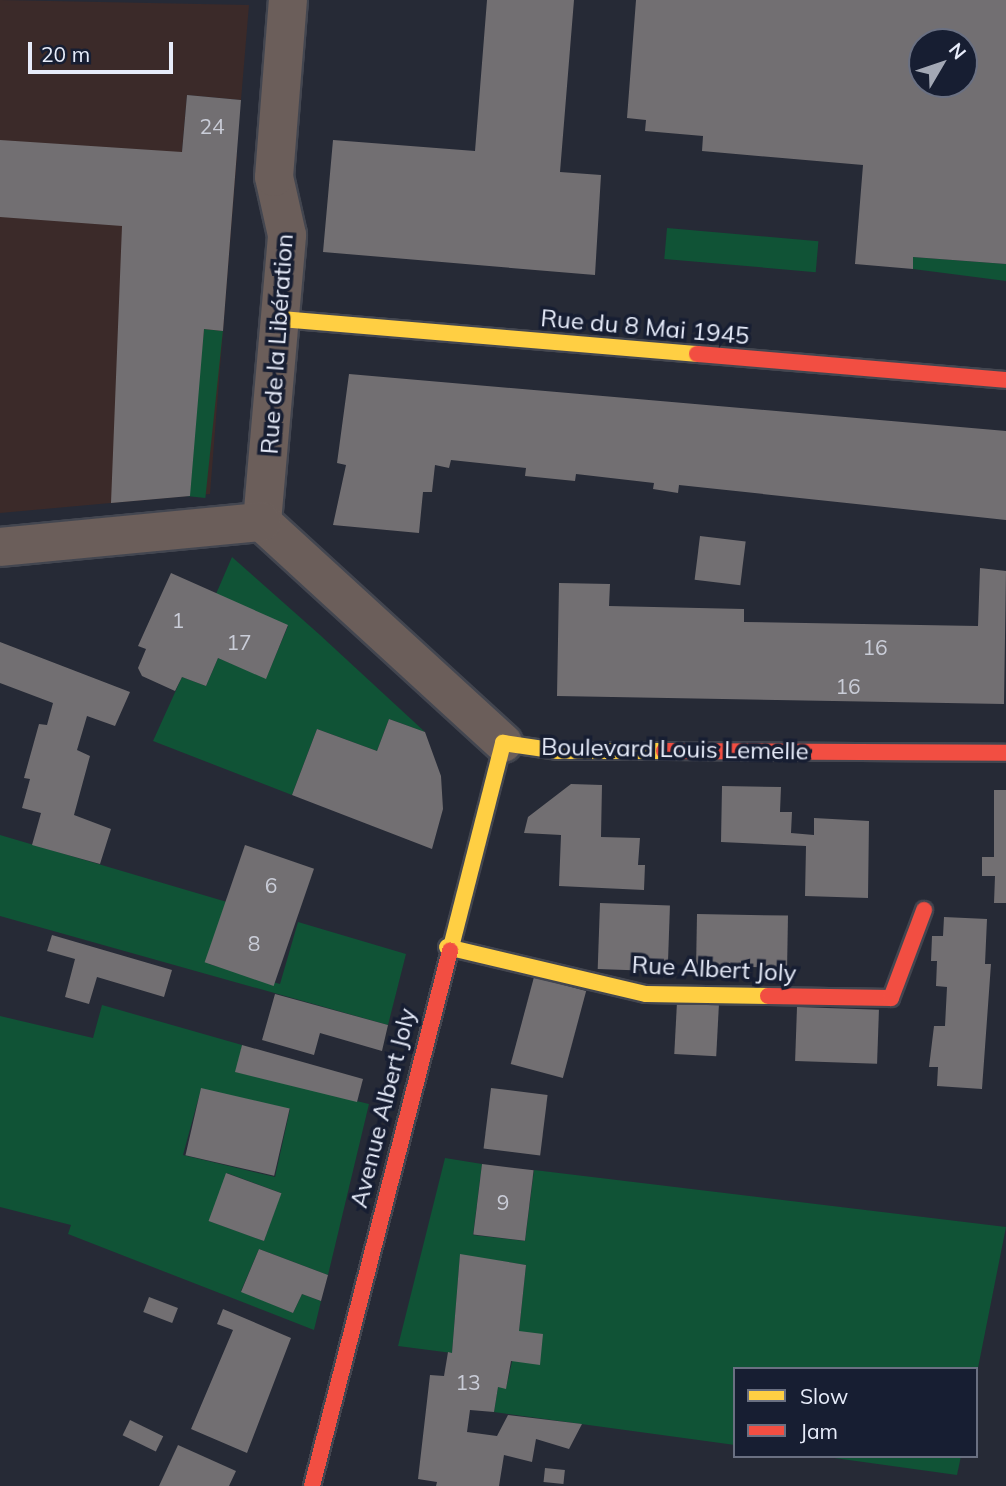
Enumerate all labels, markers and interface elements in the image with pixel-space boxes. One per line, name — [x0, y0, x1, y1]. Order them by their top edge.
scale bar — [32, 28, 177, 72]
north arrow — [908, 28, 978, 98]
text: N — [944, 38, 972, 64]
text: 20 m — [41, 41, 90, 67]
house number: 24 — [199, 113, 225, 139]
street label: Rue de la Libération — [255, 233, 299, 455]
street label: Rue du 8 Mai 1945 — [539, 304, 751, 350]
house number: 1 — [172, 607, 184, 633]
house number: 17 — [226, 629, 252, 655]
house number: 16 — [862, 634, 888, 660]
house number: 16 — [835, 673, 861, 699]
street label: Boulevard Louis Lemelle — [541, 732, 809, 766]
house number: 6 — [265, 872, 277, 898]
house number: 8 — [248, 930, 260, 956]
street label: Rue Albert Joly — [631, 950, 797, 988]
street label: Avenue Albert Joly — [344, 1005, 422, 1211]
house number: 9 — [497, 1189, 509, 1215]
legend — [733, 1367, 978, 1458]
house number: 13 — [455, 1369, 481, 1395]
text: Slow — [800, 1383, 848, 1409]
text: Jam — [800, 1418, 838, 1444]

